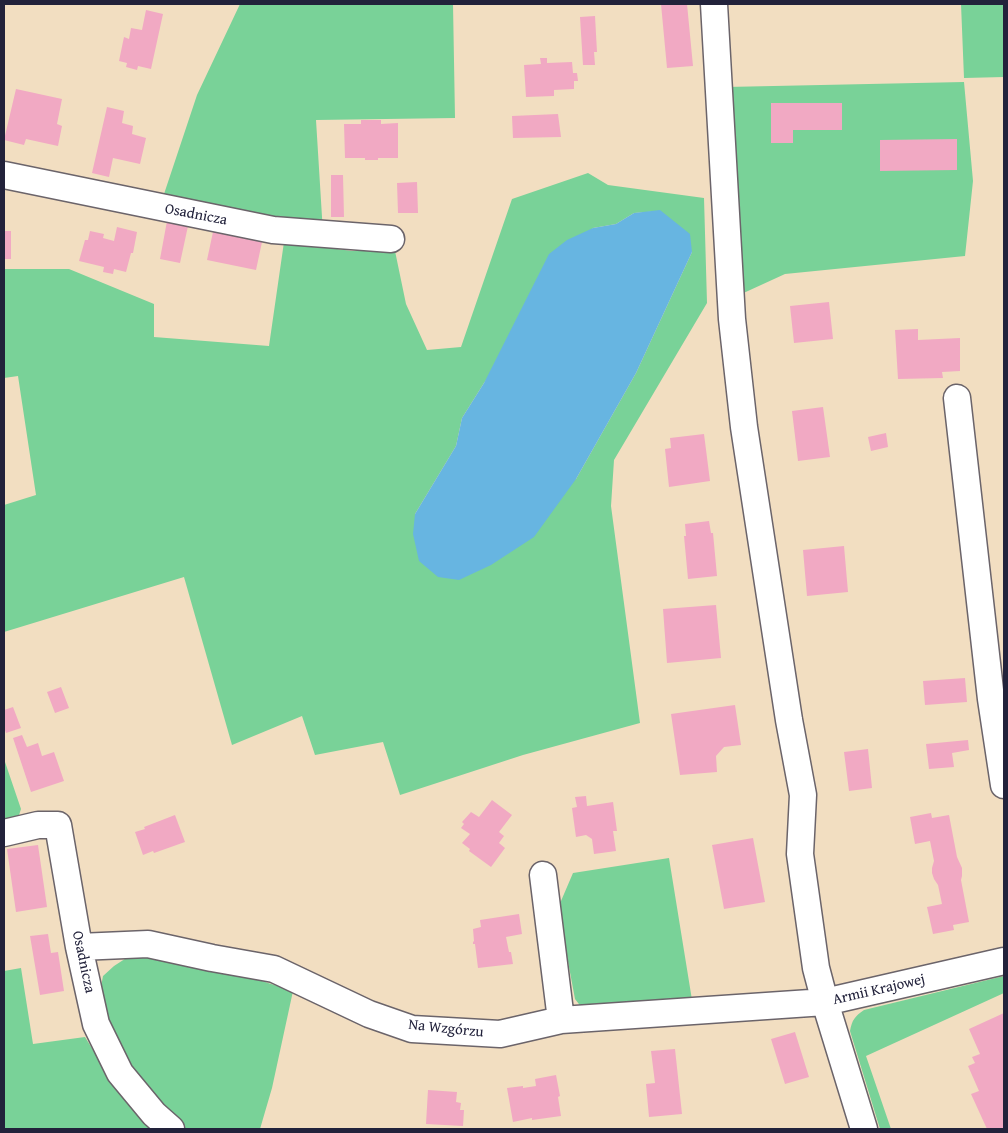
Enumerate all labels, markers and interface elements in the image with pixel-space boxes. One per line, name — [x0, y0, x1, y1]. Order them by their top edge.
street label: Osadnicza — [163, 200, 229, 230]
street label: Osadnicza — [68, 929, 98, 995]
street label: Armii Krajowej — [831, 971, 927, 1009]
street label: Na Wzgórzu — [408, 1016, 484, 1042]

